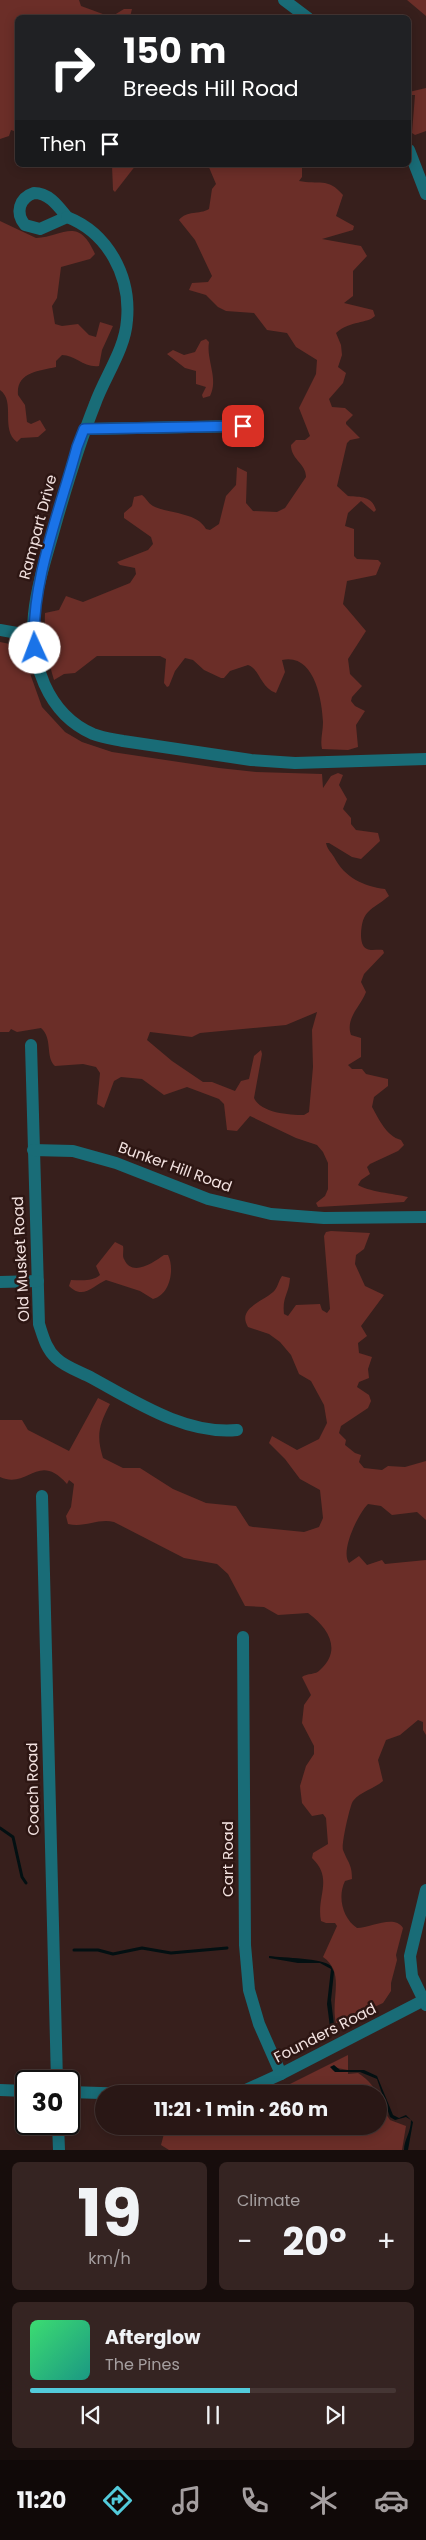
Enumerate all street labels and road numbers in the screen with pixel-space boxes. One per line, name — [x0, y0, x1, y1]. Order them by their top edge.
street label: Rampart Drive — [13, 472, 62, 582]
street label: Bunker Hill Road — [115, 1136, 235, 1197]
street label: Old Musket Road — [7, 1196, 34, 1322]
street label: Coach Road — [21, 1742, 44, 1836]
street label: Cart Road — [217, 1821, 238, 1897]
street label: Founders Road — [270, 1998, 380, 2067]

